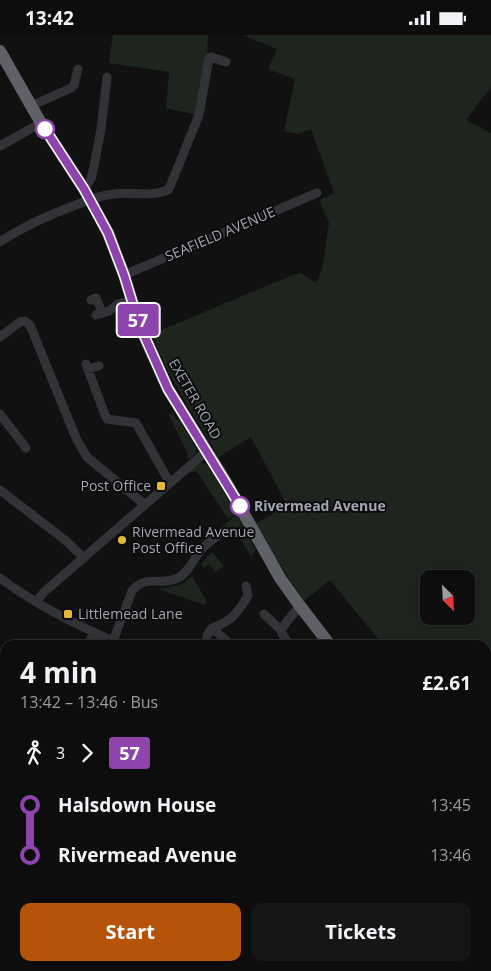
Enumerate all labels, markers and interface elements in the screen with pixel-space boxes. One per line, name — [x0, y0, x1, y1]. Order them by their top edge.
text: 13:42 — [25, 5, 74, 31]
unlabelled marker — [35, 119, 55, 139]
street label: SEAFIELD AVENUE — [162, 202, 278, 265]
line badge: 57 — [116, 304, 160, 336]
text: 57 — [128, 308, 148, 332]
street label: EXETER ROAD — [165, 355, 226, 442]
place label: Post Office — [80, 476, 151, 495]
marker: Post Office — [155, 480, 167, 492]
marker: Rivermead Avenue — [230, 496, 250, 516]
place label: Rivermead Avenue — [254, 496, 386, 515]
place label: Rivermead Avenue Post Office — [132, 522, 254, 557]
marker: Rivermead Avenue Post Office — [116, 534, 128, 546]
north arrow — [420, 570, 475, 625]
map controls — [420, 570, 475, 625]
place label: Littlemead Lane — [78, 604, 183, 623]
marker: Littlemead Lane — [62, 608, 74, 620]
text: 4 min — [20, 653, 98, 691]
text: £2.61 — [422, 670, 471, 696]
text: 13:42 – 13:46 · Bus — [20, 691, 158, 713]
icon: walk — [20, 739, 48, 767]
icon: forward — [73, 739, 101, 767]
text: 57 — [119, 741, 140, 765]
text: 3 — [56, 742, 65, 764]
text: Halsdown House — [58, 792, 216, 818]
text: 13:45 — [430, 794, 471, 816]
text: Rivermead Avenue — [58, 842, 237, 868]
text: 13:46 — [430, 844, 471, 866]
button: Start — [20, 903, 241, 961]
button: Tickets — [251, 903, 471, 961]

